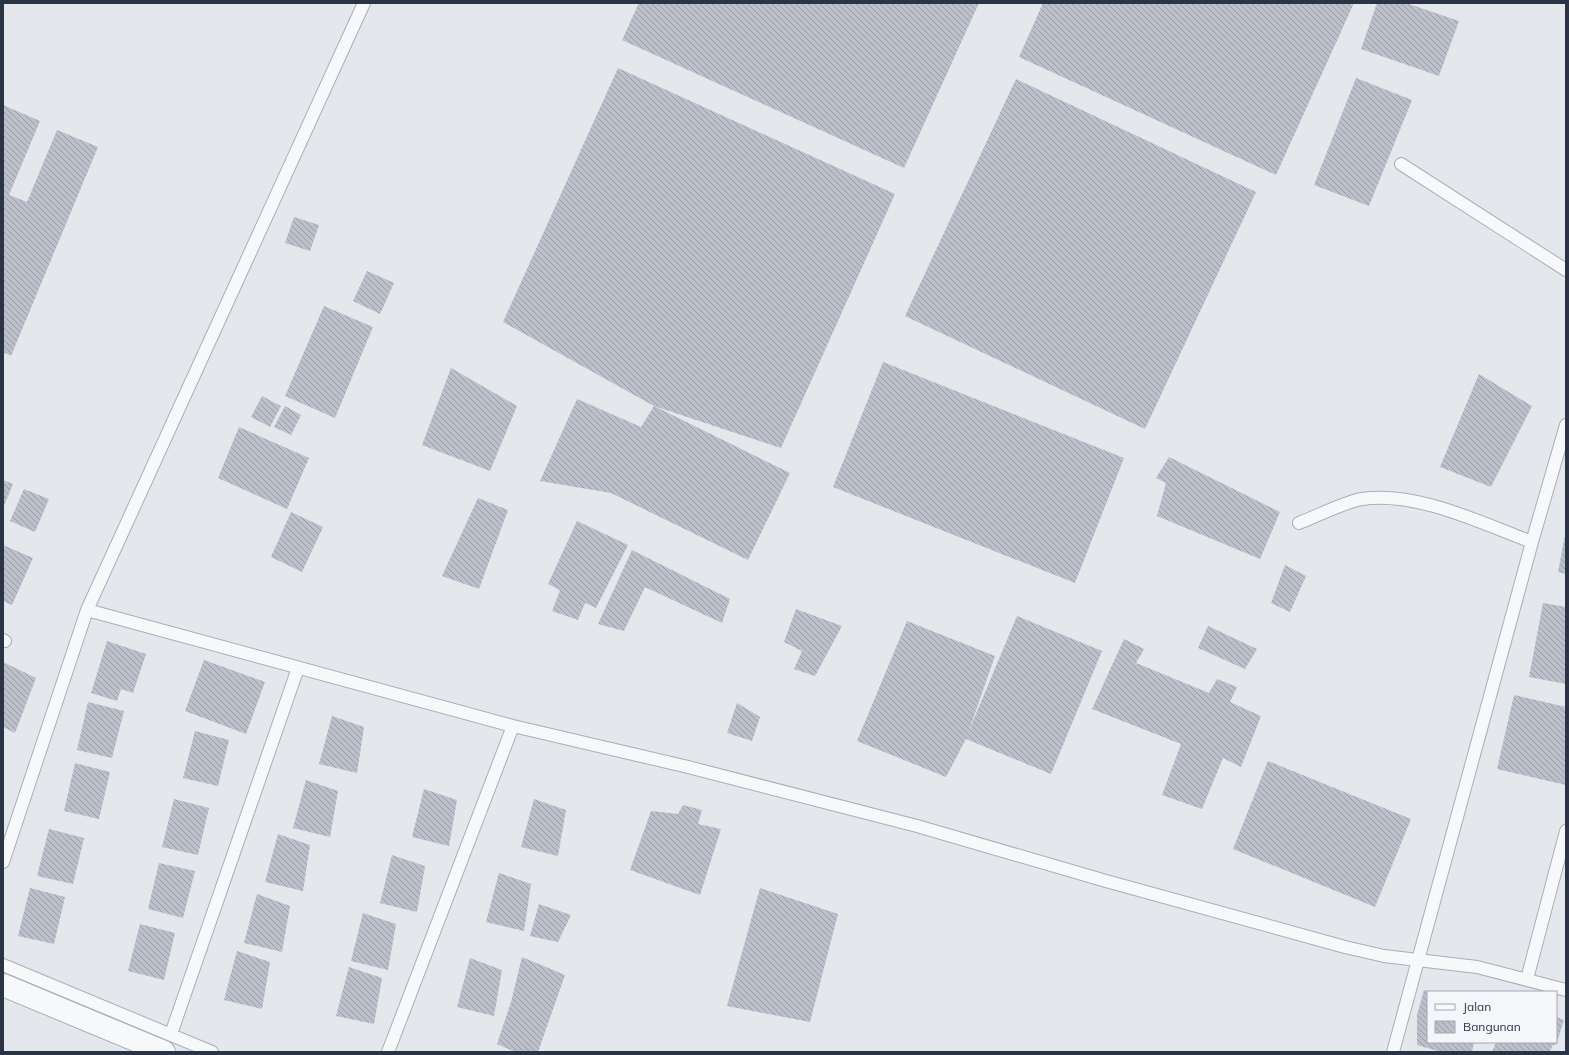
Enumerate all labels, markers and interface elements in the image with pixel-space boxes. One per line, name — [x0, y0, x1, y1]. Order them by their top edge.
legend — [1427, 991, 1557, 1043]
text: Jalan — [1463, 999, 1491, 1014]
text: Bangunan — [1463, 1019, 1521, 1034]

